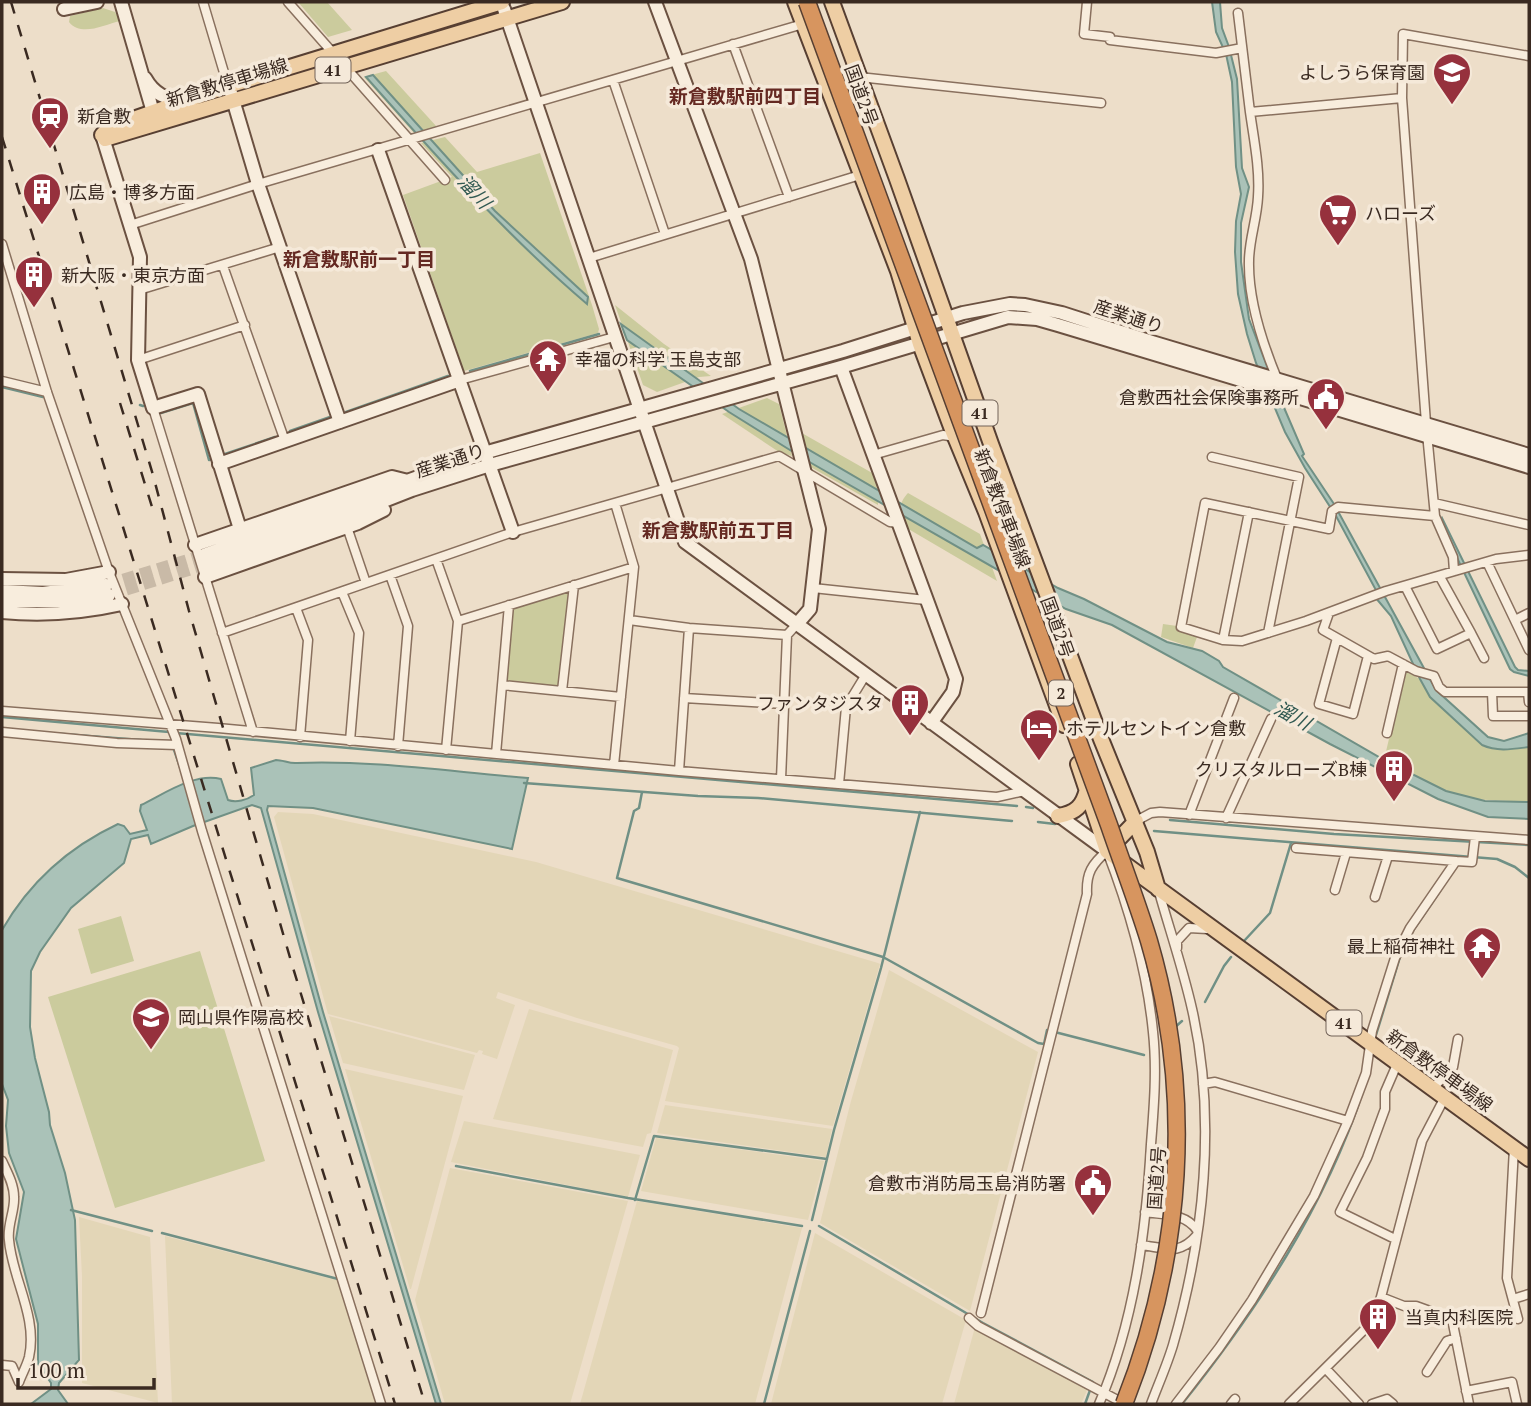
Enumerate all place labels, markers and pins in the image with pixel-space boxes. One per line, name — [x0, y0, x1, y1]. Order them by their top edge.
school or university icon: よしうら保育園 — [1431, 51, 1473, 106]
place label: よしうら保育園 — [1299, 60, 1425, 84]
station icon: 新倉敷 — [29, 95, 71, 150]
place label: 新倉敷 — [77, 104, 131, 128]
building icon: 広島・博多方面 — [21, 171, 63, 226]
place label: 広島・博多方面 — [69, 180, 195, 204]
supermarket icon: ハローズ — [1317, 192, 1359, 247]
place label: ハローズ — [1365, 201, 1436, 225]
building icon: 新大阪・東京方面 — [13, 254, 55, 309]
place label: 新大阪・東京方面 — [61, 263, 205, 287]
temple icon: 幸福の科学 玉島支部 — [527, 338, 569, 393]
place label: 幸福の科学 玉島支部 — [575, 347, 741, 371]
public building icon: 倉敷西社会保険事務所 — [1305, 376, 1347, 431]
place label: 倉敷西社会保険事務所 — [1119, 385, 1299, 409]
building icon: ファンタジスタ — [889, 682, 931, 737]
place label: ファンタジスタ — [757, 691, 883, 715]
hotel icon: ホテルセントイン倉敷 — [1018, 707, 1060, 762]
place label: ホテルセントイン倉敷 — [1066, 716, 1246, 740]
building icon: クリスタルローズB棟 — [1373, 748, 1415, 803]
place label: クリスタルローズB棟 — [1195, 757, 1367, 781]
temple icon: 最上稲荷神社 — [1461, 925, 1503, 980]
place label: 最上稲荷神社 — [1347, 934, 1455, 958]
school or university icon: 岡山県作陽高校 — [130, 996, 172, 1051]
place label: 岡山県作陽高校 — [178, 1005, 304, 1029]
public building icon: 倉敷市消防局玉島消防署 — [1072, 1162, 1114, 1217]
place label: 倉敷市消防局玉島消防署 — [868, 1171, 1066, 1195]
building icon: 当真内科医院 — [1357, 1296, 1399, 1351]
place label: 当真内科医院 — [1405, 1305, 1513, 1329]

